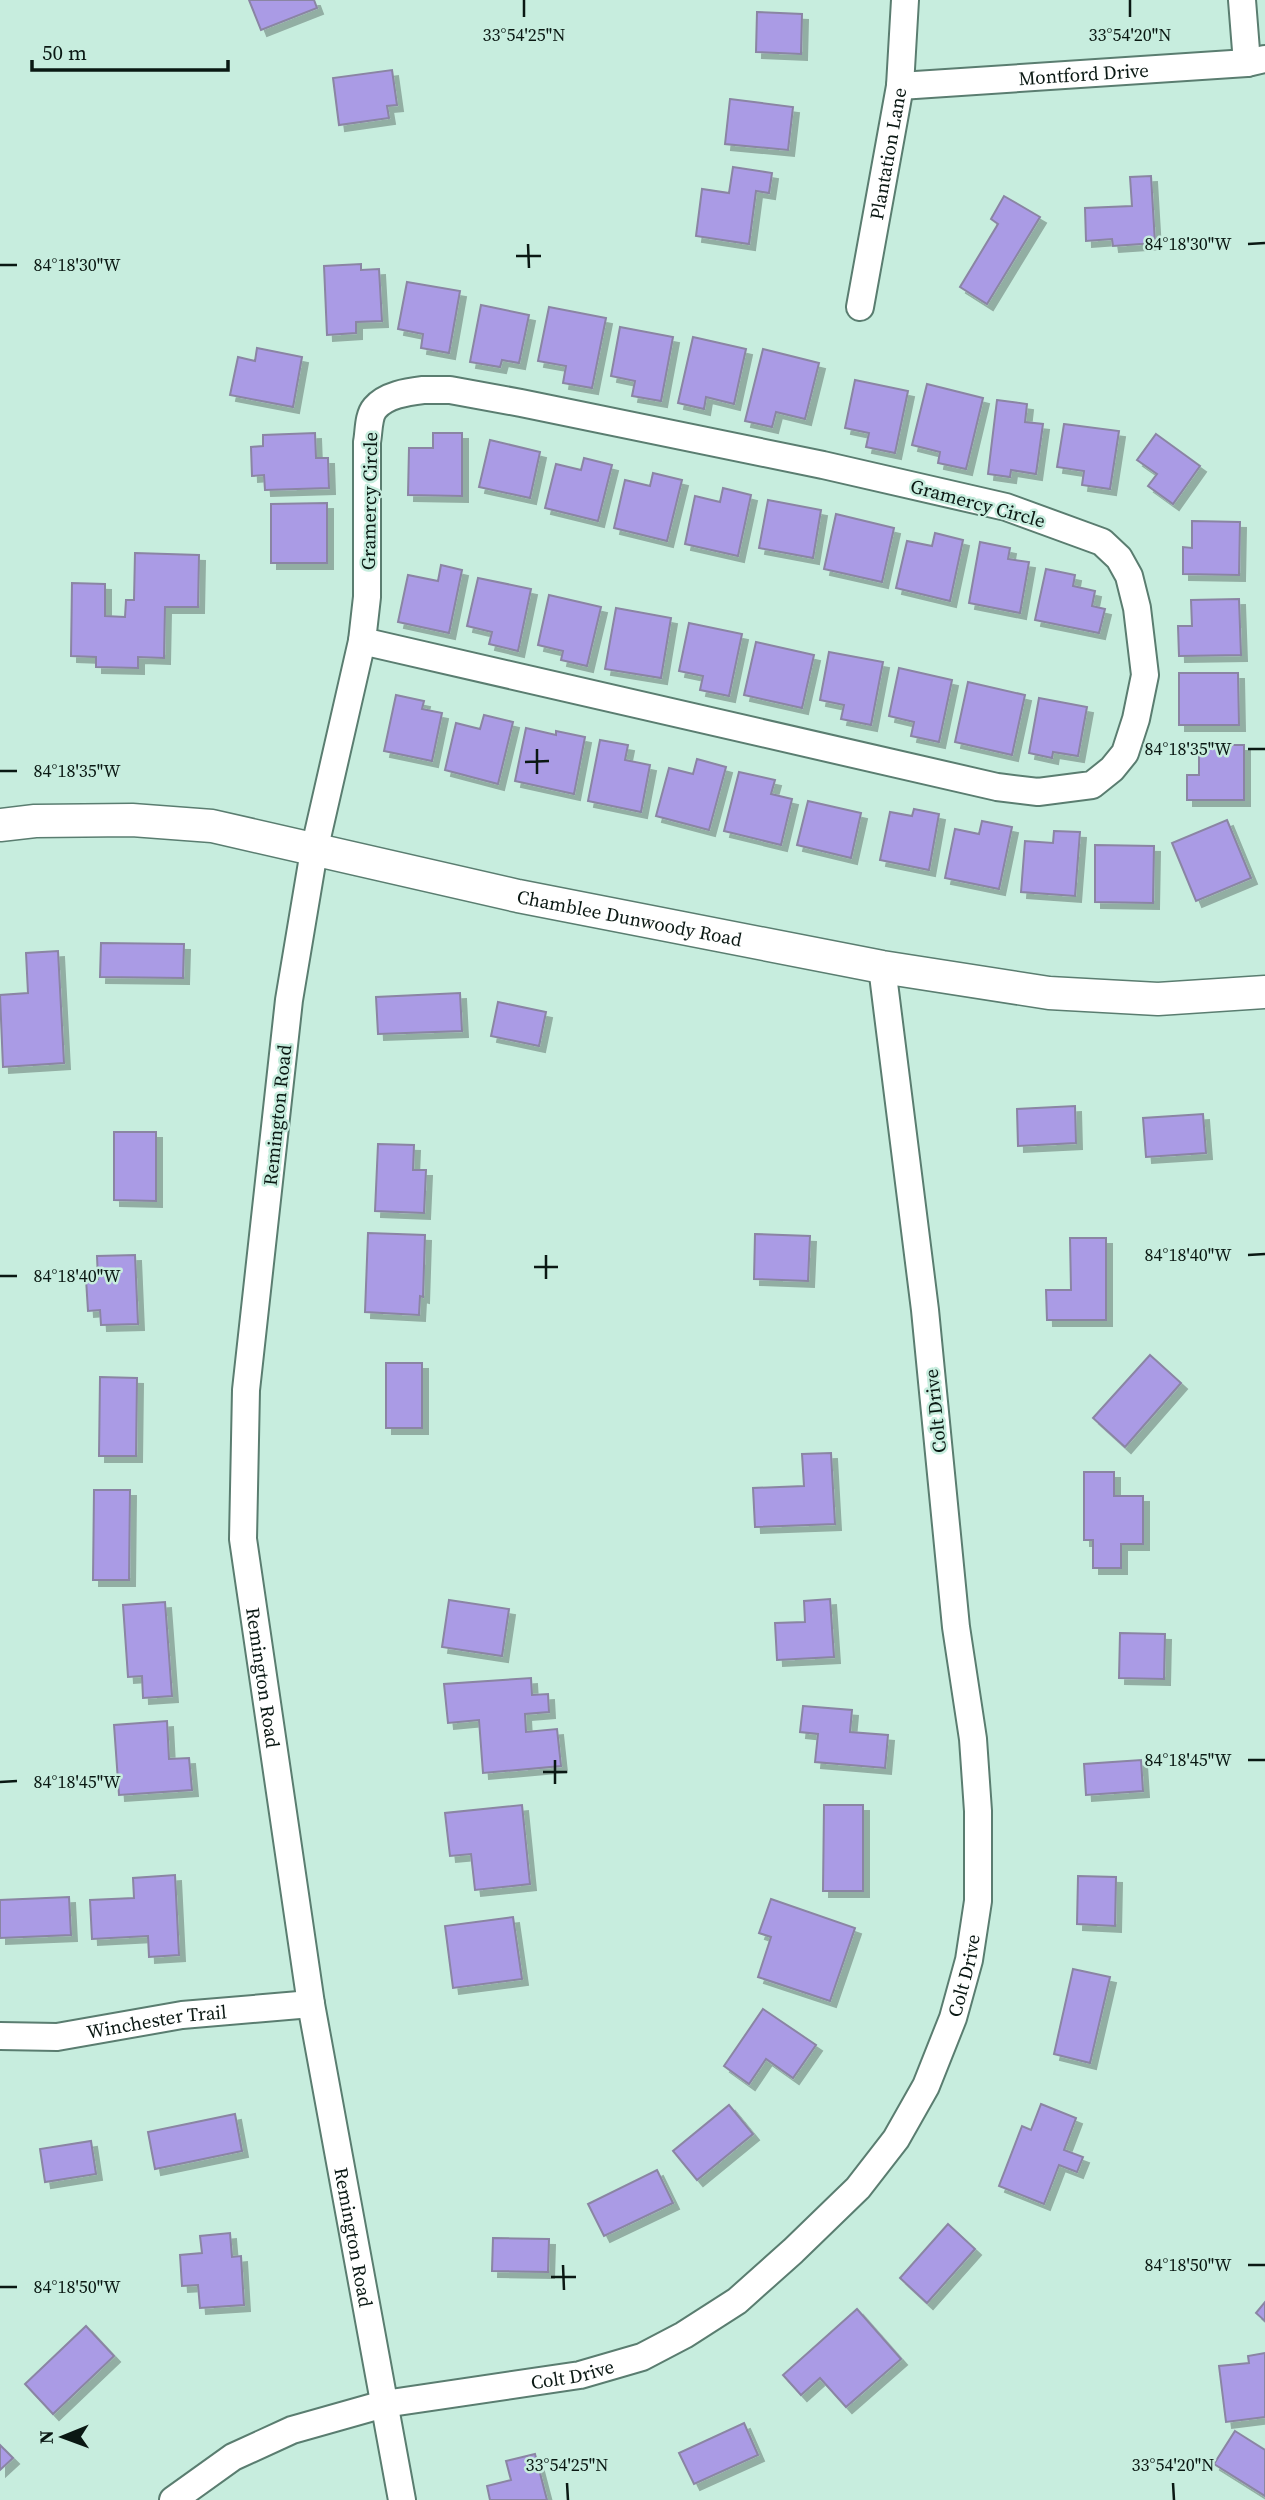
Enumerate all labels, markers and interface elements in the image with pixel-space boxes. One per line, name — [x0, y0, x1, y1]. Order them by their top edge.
text: 33°54'25"N — [483, 22, 565, 47]
text: 33°54'20"N — [1089, 22, 1171, 47]
scale bar — [32, 28, 228, 72]
text: 50 m — [42, 38, 87, 67]
street label: Montford Drive — [1018, 57, 1150, 91]
street label: Plantation Lane — [863, 85, 913, 222]
text: 84°18'30"W — [1145, 231, 1232, 256]
text: 84°18'30"W — [34, 252, 121, 277]
street label: Gramercy Circle — [355, 432, 383, 570]
street label: Gramercy Circle — [908, 473, 1048, 533]
text: 84°18'35"W — [1145, 736, 1232, 761]
text: 84°18'35"W — [34, 758, 121, 783]
street label: Chamblee Dunwoody Road — [515, 883, 745, 952]
street label: Remington Road — [257, 1043, 297, 1187]
text: 84°18'40"W — [1145, 1242, 1232, 1267]
text: 84°18'40"W — [34, 1263, 121, 1288]
street label: Colt Drive — [918, 1368, 952, 1454]
street label: Remington Road — [240, 1606, 286, 1750]
text: 84°18'45"W — [1145, 1747, 1232, 1772]
text: 84°18'45"W — [34, 1769, 121, 1794]
street label: Colt Drive — [941, 1932, 986, 2020]
street label: Winchester Trail — [85, 1998, 228, 2045]
street label: Remington Road — [328, 2165, 379, 2310]
text: 84°18'50"W — [1145, 2252, 1232, 2277]
text: 84°18'50"W — [34, 2274, 121, 2299]
street label: Colt Drive — [529, 2353, 617, 2395]
north arrow — [28, 2402, 98, 2472]
text: N — [33, 2430, 59, 2444]
text: 33°54'25"N — [526, 2452, 608, 2477]
text: 33°54'20"N — [1132, 2452, 1214, 2477]

